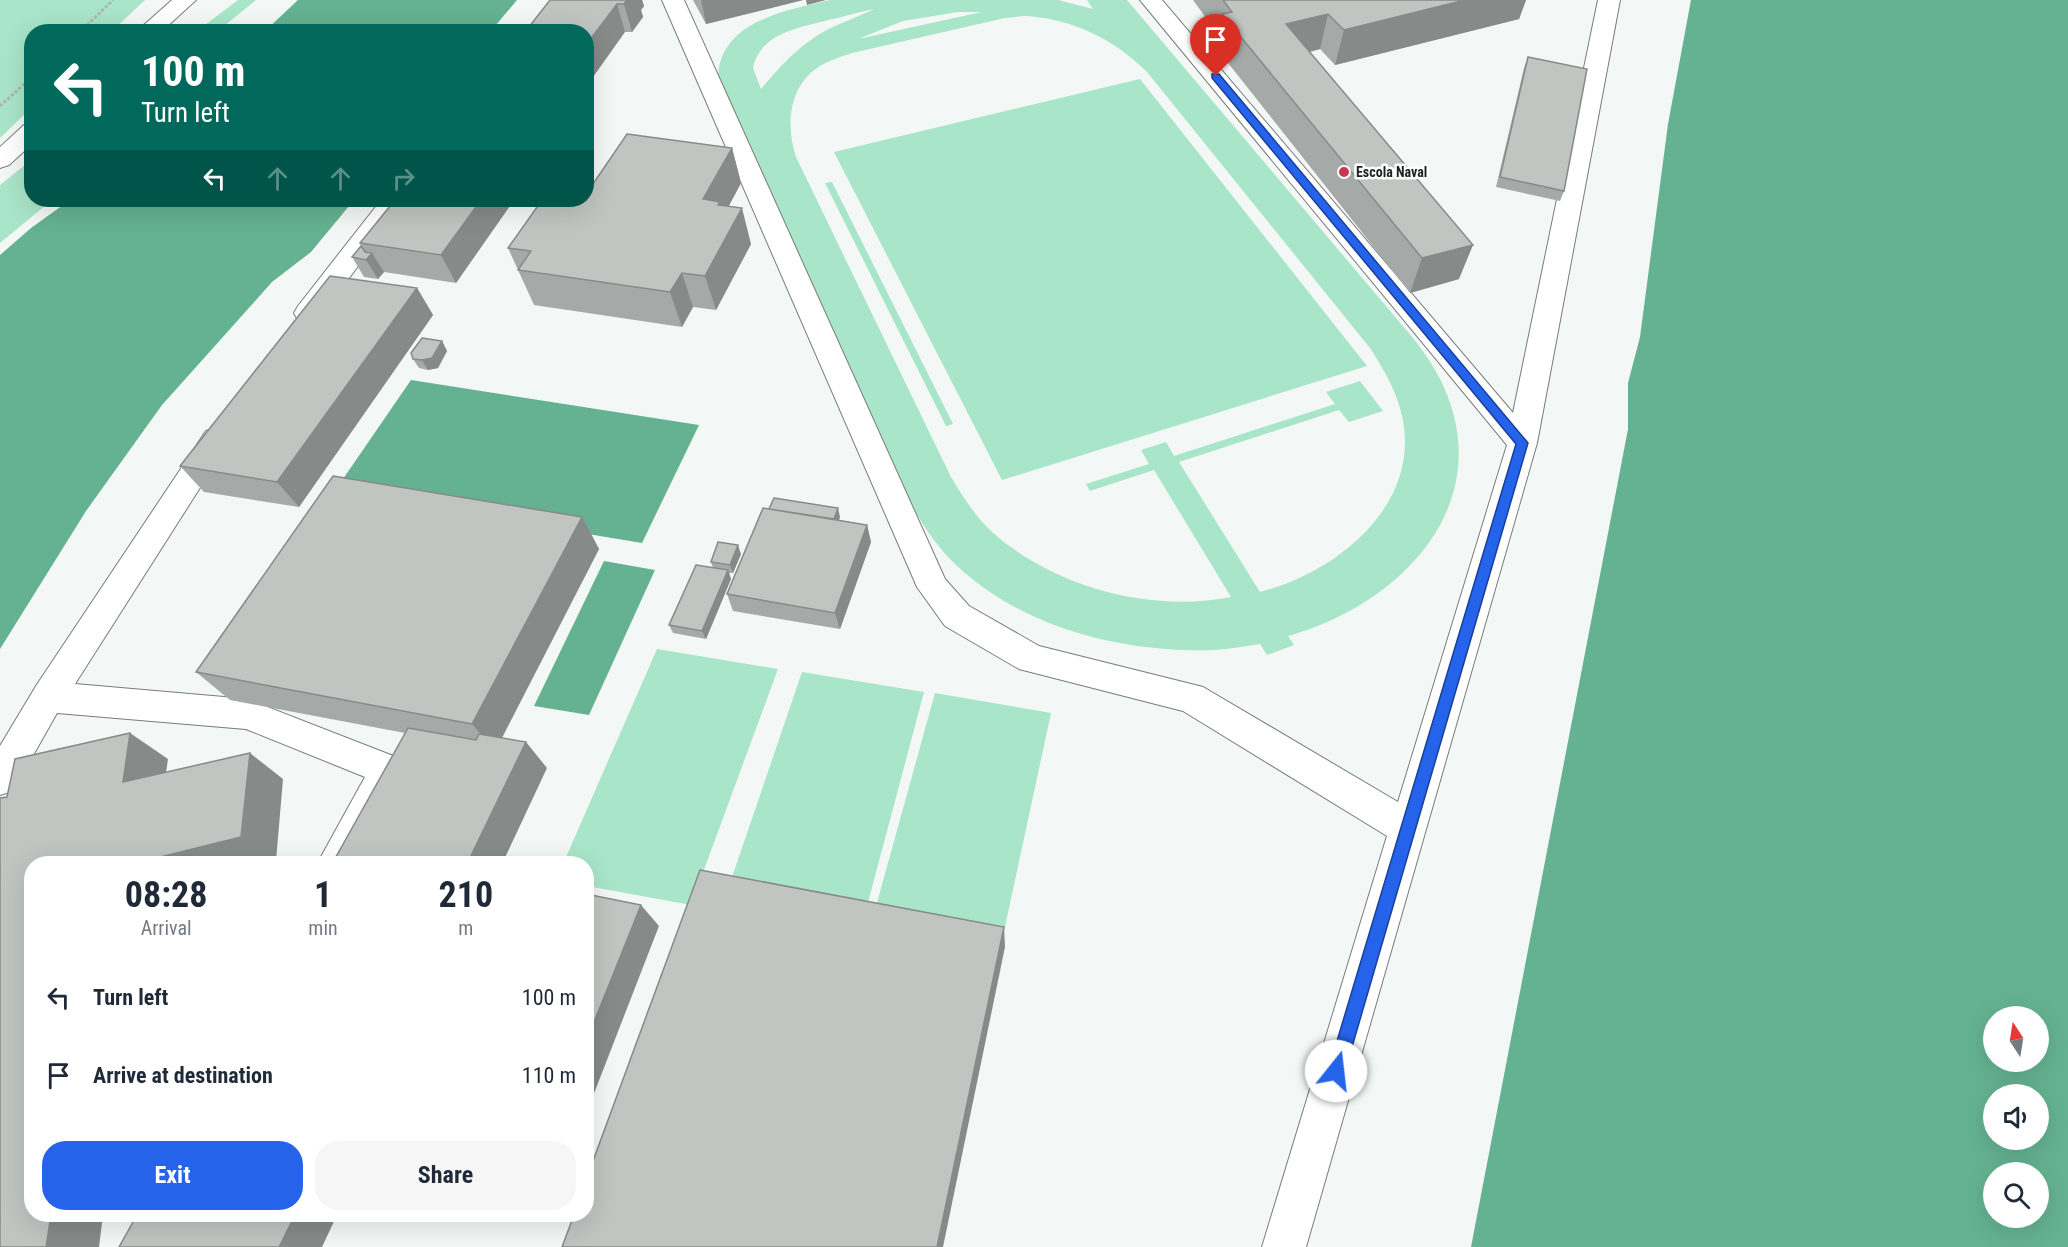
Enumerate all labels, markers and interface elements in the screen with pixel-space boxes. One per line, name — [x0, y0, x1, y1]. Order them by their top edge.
pin — [1190, 14, 1241, 76]
icon: arrive — [1199, 23, 1232, 56]
text: 100 m — [141, 47, 246, 96]
icon: left — [42, 48, 120, 126]
text: Turn left — [141, 97, 230, 129]
icon: left — [198, 162, 231, 195]
icon: ahead — [261, 162, 294, 195]
icon: ahead — [324, 162, 357, 195]
icon: right — [387, 162, 420, 195]
place label: Escola Naval — [1356, 164, 1427, 180]
marker: Escola Naval — [1337, 165, 1351, 179]
text: 08:28 — [125, 874, 207, 916]
text: 1 — [314, 874, 332, 916]
text: 210 — [439, 874, 493, 916]
text: Arrival — [141, 916, 192, 940]
text: min — [308, 916, 338, 940]
text: m — [458, 916, 473, 940]
icon: left — [42, 981, 75, 1014]
text: Turn left — [93, 985, 168, 1010]
text: 100 m — [522, 985, 576, 1010]
north arrow — [1983, 1006, 2049, 1072]
map controls — [1983, 1006, 2049, 1228]
position arrow — [1304, 1039, 1368, 1103]
icon: arrive — [42, 1059, 75, 1092]
text: Arrive at destination — [93, 1063, 273, 1088]
text: 110 m — [522, 1063, 576, 1088]
button: sound — [1983, 1084, 2049, 1150]
button: Exit — [42, 1141, 303, 1210]
button: Share — [315, 1141, 576, 1210]
button: search — [1983, 1162, 2049, 1228]

